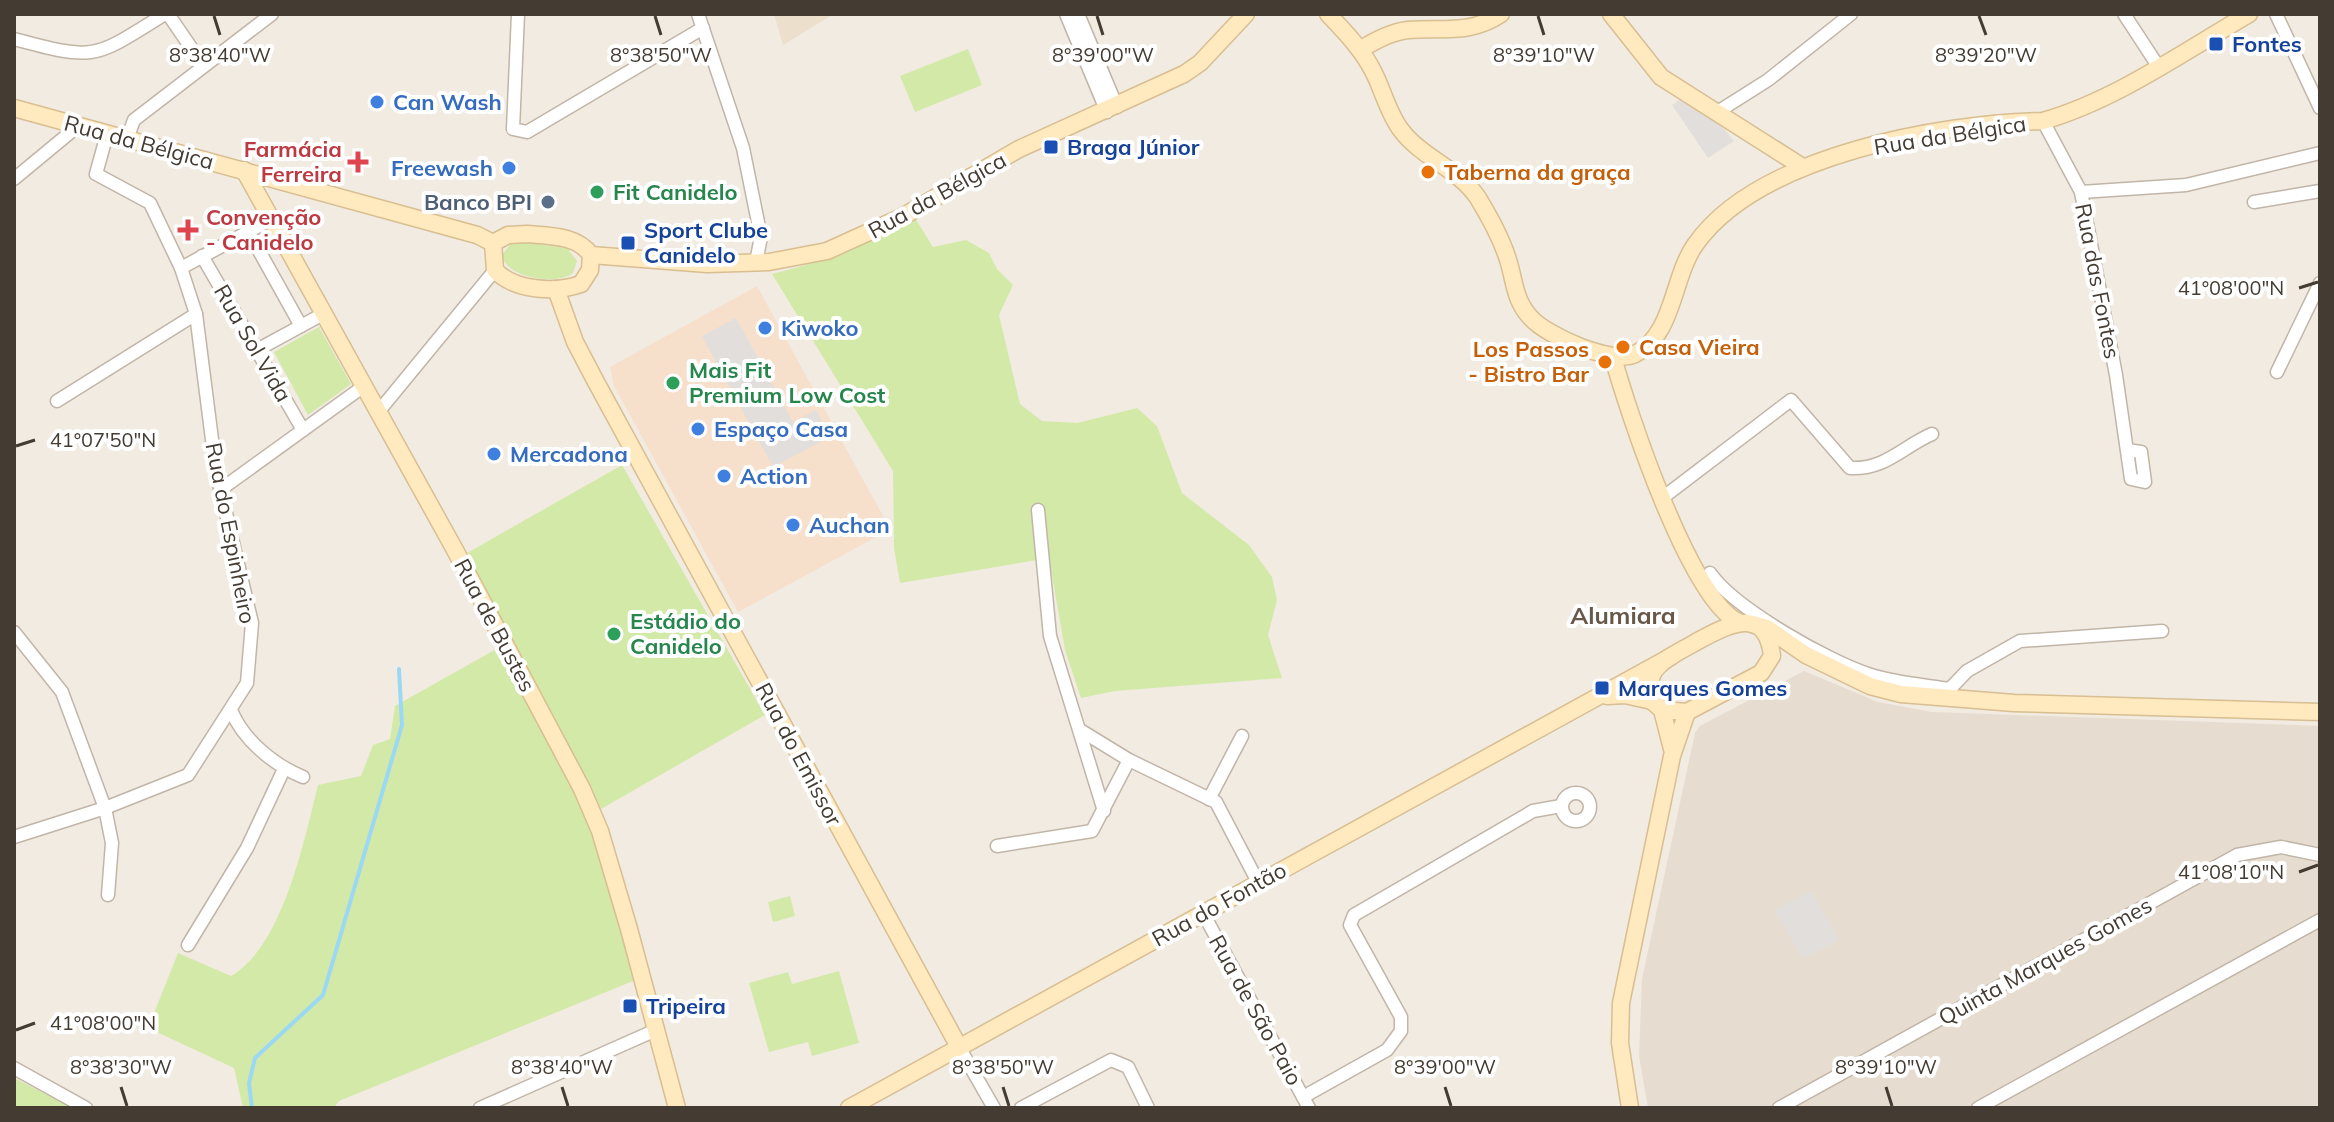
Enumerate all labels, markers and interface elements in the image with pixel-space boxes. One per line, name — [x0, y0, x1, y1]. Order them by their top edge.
place label: Fontes — [2232, 30, 2302, 58]
marker: Fontes — [2207, 35, 2225, 53]
text: 8°38'40"W — [169, 42, 271, 67]
text: 8°38'50"W — [610, 42, 712, 67]
text: 8°39'00"W — [1052, 42, 1154, 67]
text: 8°39'10"W — [1493, 42, 1595, 67]
text: 8°39'20"W — [1935, 42, 2037, 67]
place label: Can Wash — [393, 88, 502, 116]
marker: Can Wash — [368, 93, 386, 111]
street label: Rua da Bélgica — [61, 109, 217, 175]
street label: Rua da Bélgica — [1872, 109, 2028, 161]
place label: Braga Júnior — [1067, 133, 1200, 161]
place label: Farmácia Ferreira — [244, 135, 342, 188]
marker: Braga Júnior — [1042, 138, 1060, 156]
street label: Rua da Bélgica — [863, 146, 1011, 244]
marker: Farmácia Ferreira — [349, 153, 367, 171]
place label: Freewash — [391, 154, 493, 182]
place label: Taberna da graça — [1444, 158, 1631, 186]
marker: Freewash — [500, 159, 518, 177]
marker: Taberna da graça — [1419, 163, 1437, 181]
place label: Fit Canidelo — [613, 178, 737, 206]
marker: Fit Canidelo — [588, 183, 606, 201]
place label: Banco BPI — [424, 188, 532, 216]
marker: Banco BPI — [539, 193, 557, 211]
street label: Rua das Fontes — [2069, 201, 2127, 361]
place label: Convenção - Canidelo — [206, 203, 321, 256]
place label: Sport Clube Canidelo — [644, 216, 768, 269]
marker: Convenção - Canidelo — [177, 219, 199, 241]
marker: Sport Clube Canidelo — [619, 234, 637, 252]
text: 41°08'00"N — [2178, 275, 2284, 300]
street label: Rua Sol Vida — [208, 279, 298, 407]
place label: Kiwoko — [781, 314, 859, 342]
marker: Kiwoko — [756, 319, 774, 337]
place label: Casa Vieira — [1639, 333, 1760, 361]
place label: Los Passos - Bistro Bar — [1468, 335, 1589, 388]
marker: Casa Vieira — [1614, 338, 1632, 356]
marker: Los Passos - Bistro Bar — [1596, 353, 1614, 371]
place label: Mais Fit Premium Low Cost — [689, 356, 885, 409]
marker: Mais Fit Premium Low Cost — [664, 374, 682, 392]
place label: Espaço Casa — [714, 415, 848, 443]
marker: Espaço Casa — [689, 420, 707, 438]
text: 41°07'50"N — [50, 427, 156, 452]
street label: Rua do Espinheiro — [200, 440, 262, 626]
place label: Mercadona — [510, 440, 628, 468]
marker: Mercadona — [485, 445, 503, 463]
place label: Action — [740, 462, 808, 490]
marker: Action — [715, 467, 733, 485]
place label: Auchan — [809, 511, 890, 539]
marker: Auchan — [784, 516, 802, 534]
street label: Rua de Bustes — [448, 554, 542, 696]
district label: Alumiara — [1570, 600, 1676, 630]
place label: Estádio do Canidelo — [630, 607, 741, 660]
marker: Estádio do Canidelo — [605, 625, 623, 643]
place label: Marques Gomes — [1618, 674, 1787, 702]
street label: Rua do Emissor — [749, 678, 849, 830]
marker: Marques Gomes — [1593, 679, 1611, 697]
street label: Rua do Fontão — [1147, 856, 1291, 952]
text: 41°08'10"N — [2178, 859, 2284, 884]
street label: Quinta Marques Gomes — [1933, 891, 2157, 1031]
street label: Rua de São Paio — [1203, 930, 1309, 1090]
place label: Tripeira — [646, 992, 726, 1020]
marker: Tripeira — [621, 997, 639, 1015]
text: 41°08'00"N — [50, 1010, 156, 1035]
text: 8°38'30"W — [70, 1054, 172, 1079]
text: 8°38'40"W — [511, 1054, 613, 1079]
text: 8°38'50"W — [952, 1054, 1054, 1079]
text: 8°39'00"W — [1394, 1054, 1496, 1079]
text: 8°39'10"W — [1835, 1054, 1937, 1079]

